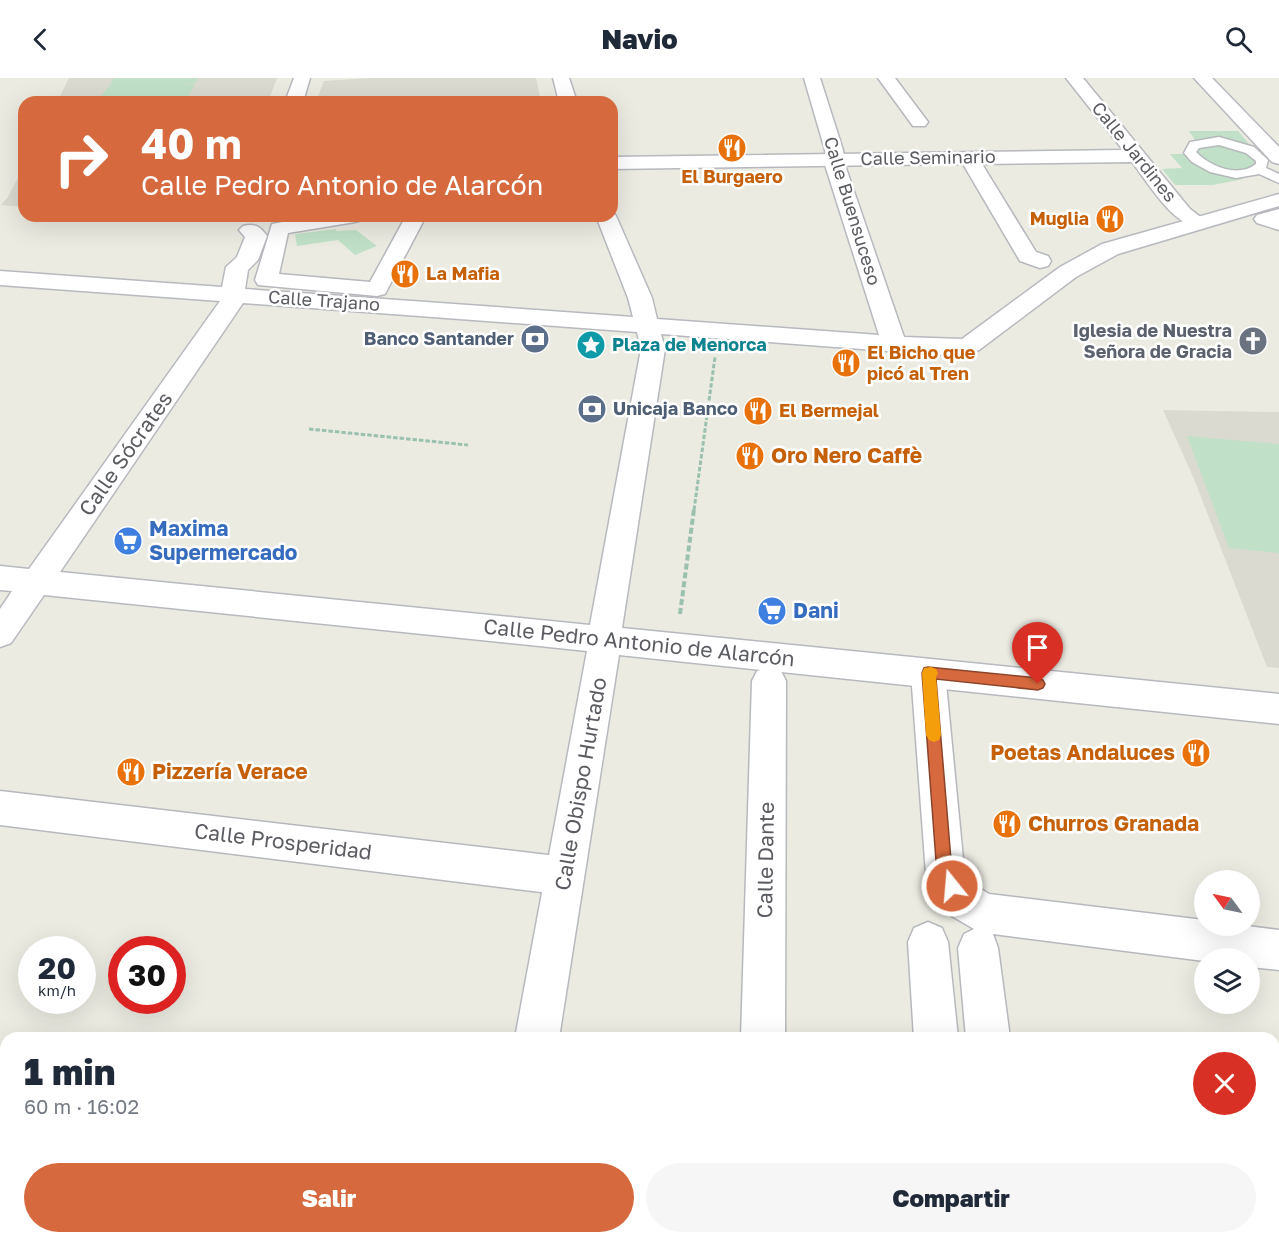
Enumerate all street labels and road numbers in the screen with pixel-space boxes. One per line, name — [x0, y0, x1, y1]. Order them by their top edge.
street label: Calle Jardines — [1088, 97, 1182, 206]
street label: Calle Buensuceso — [820, 134, 886, 288]
street label: Calle Seminario — [860, 145, 996, 169]
street label: Calle Trajano — [267, 285, 381, 315]
street label: Calle Sócrates — [73, 386, 178, 521]
street label: Calle Pedro Antonio de Alarcón — [482, 613, 796, 671]
street label: Calle Obispo Hurtado — [548, 675, 612, 892]
street label: Calle Dante — [751, 801, 779, 919]
street label: Calle Prosperidad — [193, 817, 373, 865]

